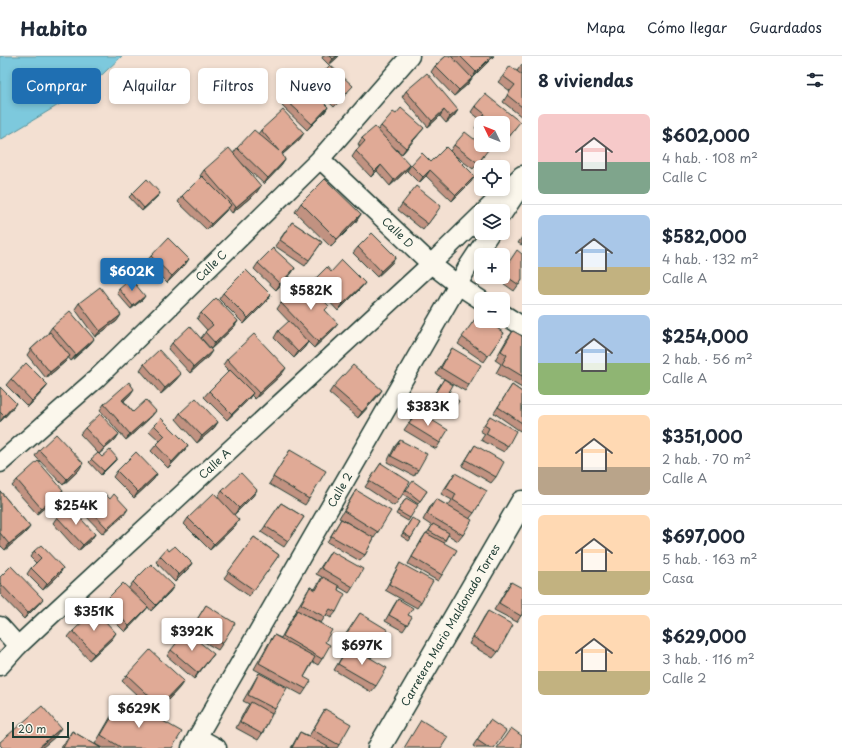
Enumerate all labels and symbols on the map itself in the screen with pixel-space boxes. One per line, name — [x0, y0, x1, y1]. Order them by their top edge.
north arrow — [474, 116, 510, 152]
street label: Calle D — [378, 213, 418, 252]
street label: Calle C — [191, 246, 230, 285]
pin: $602K — [104, 258, 160, 292]
pin: $582K — [283, 277, 339, 311]
pin: $383K — [400, 393, 456, 427]
street label: Calle A — [194, 444, 235, 483]
street label: Calle 2 — [323, 469, 356, 510]
pin: $254K — [48, 492, 104, 526]
street label: Carretera Mario Maldonado Torres — [396, 541, 504, 709]
pin: $351K — [66, 598, 122, 632]
pin: $392K — [164, 618, 220, 652]
pin: $697K — [334, 632, 390, 666]
pin: $629K — [111, 695, 167, 729]
scale bar — [12, 720, 69, 739]

